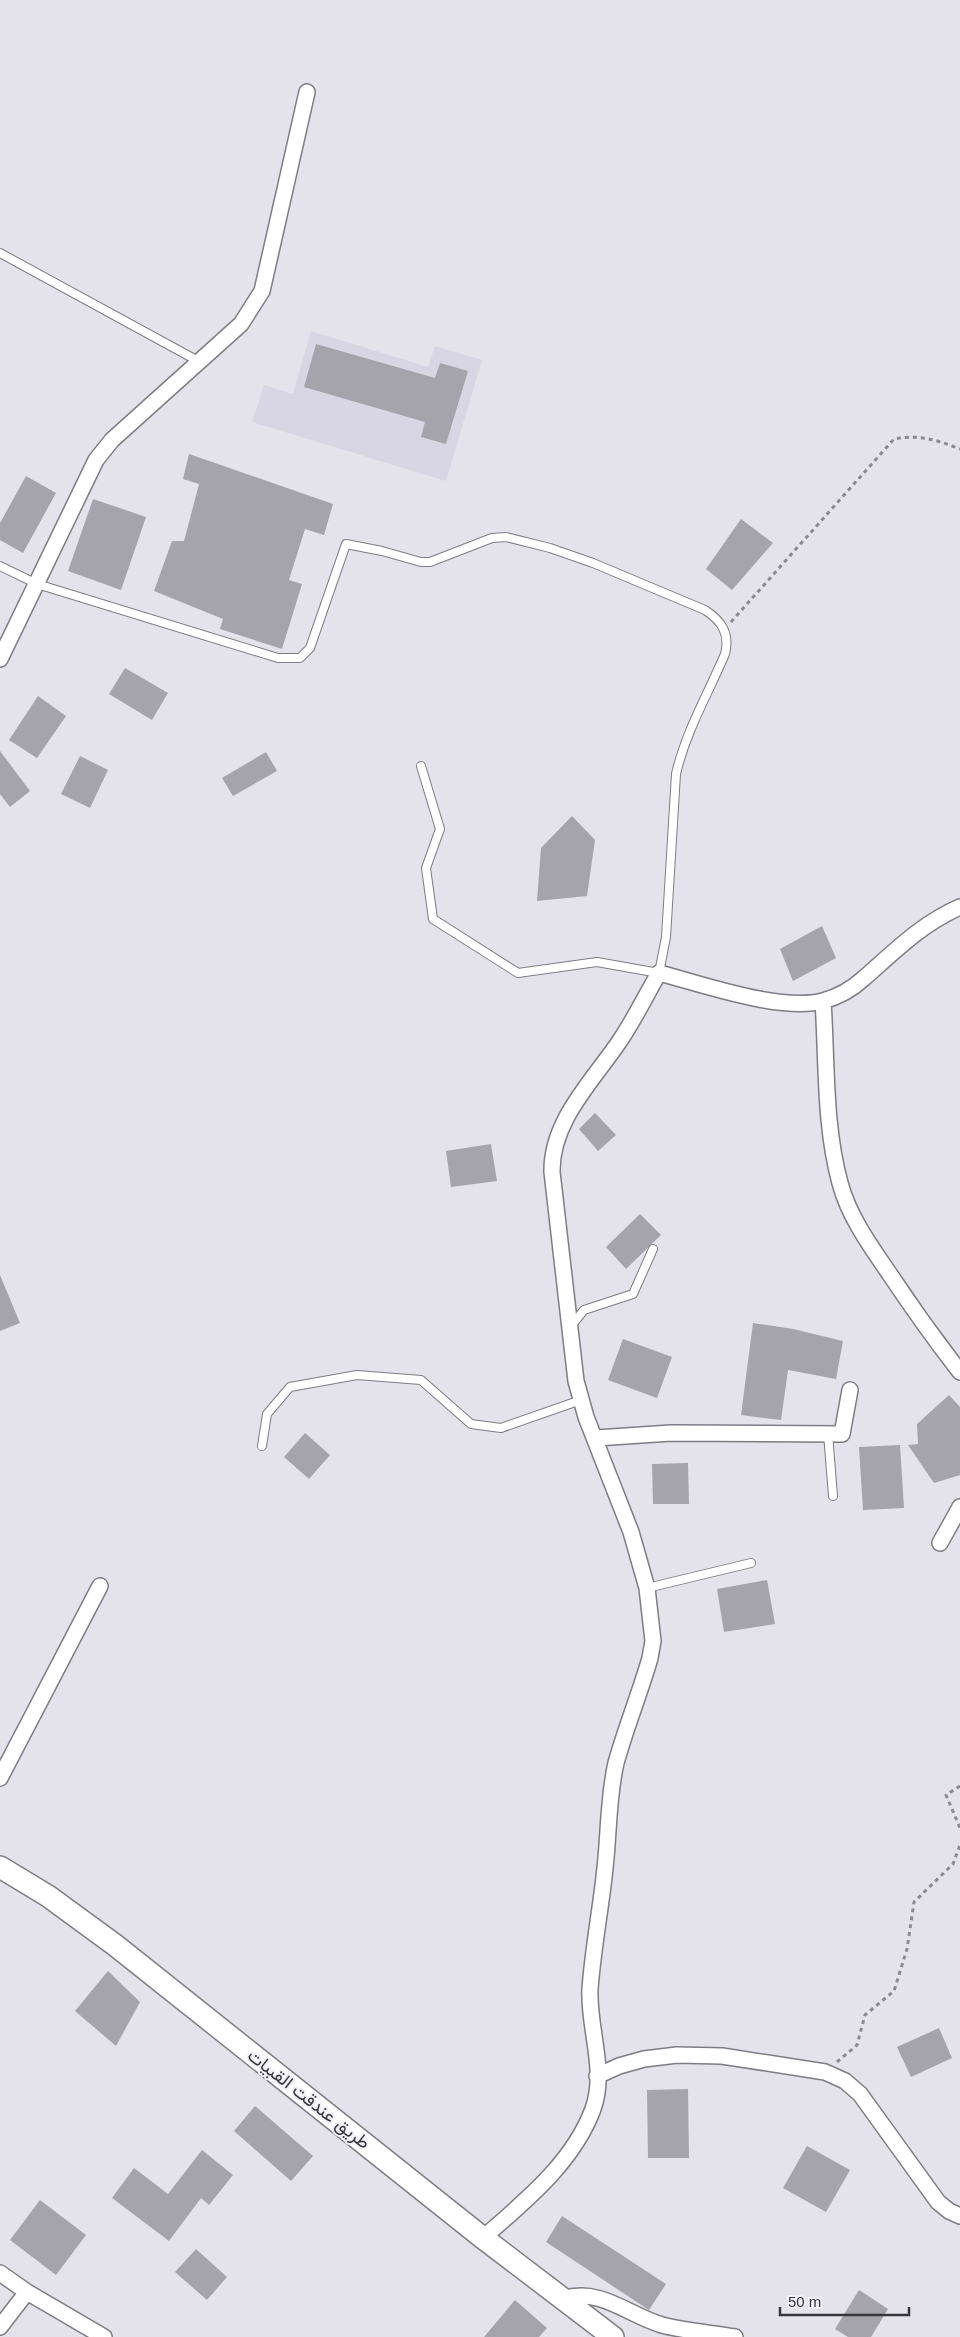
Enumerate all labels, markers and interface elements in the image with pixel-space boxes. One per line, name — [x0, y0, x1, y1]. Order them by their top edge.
street label: طريق عندقت القبيات — [243, 2045, 374, 2154]
scale bar — [780, 2284, 909, 2316]
text: 50 m — [788, 2293, 821, 2310]

